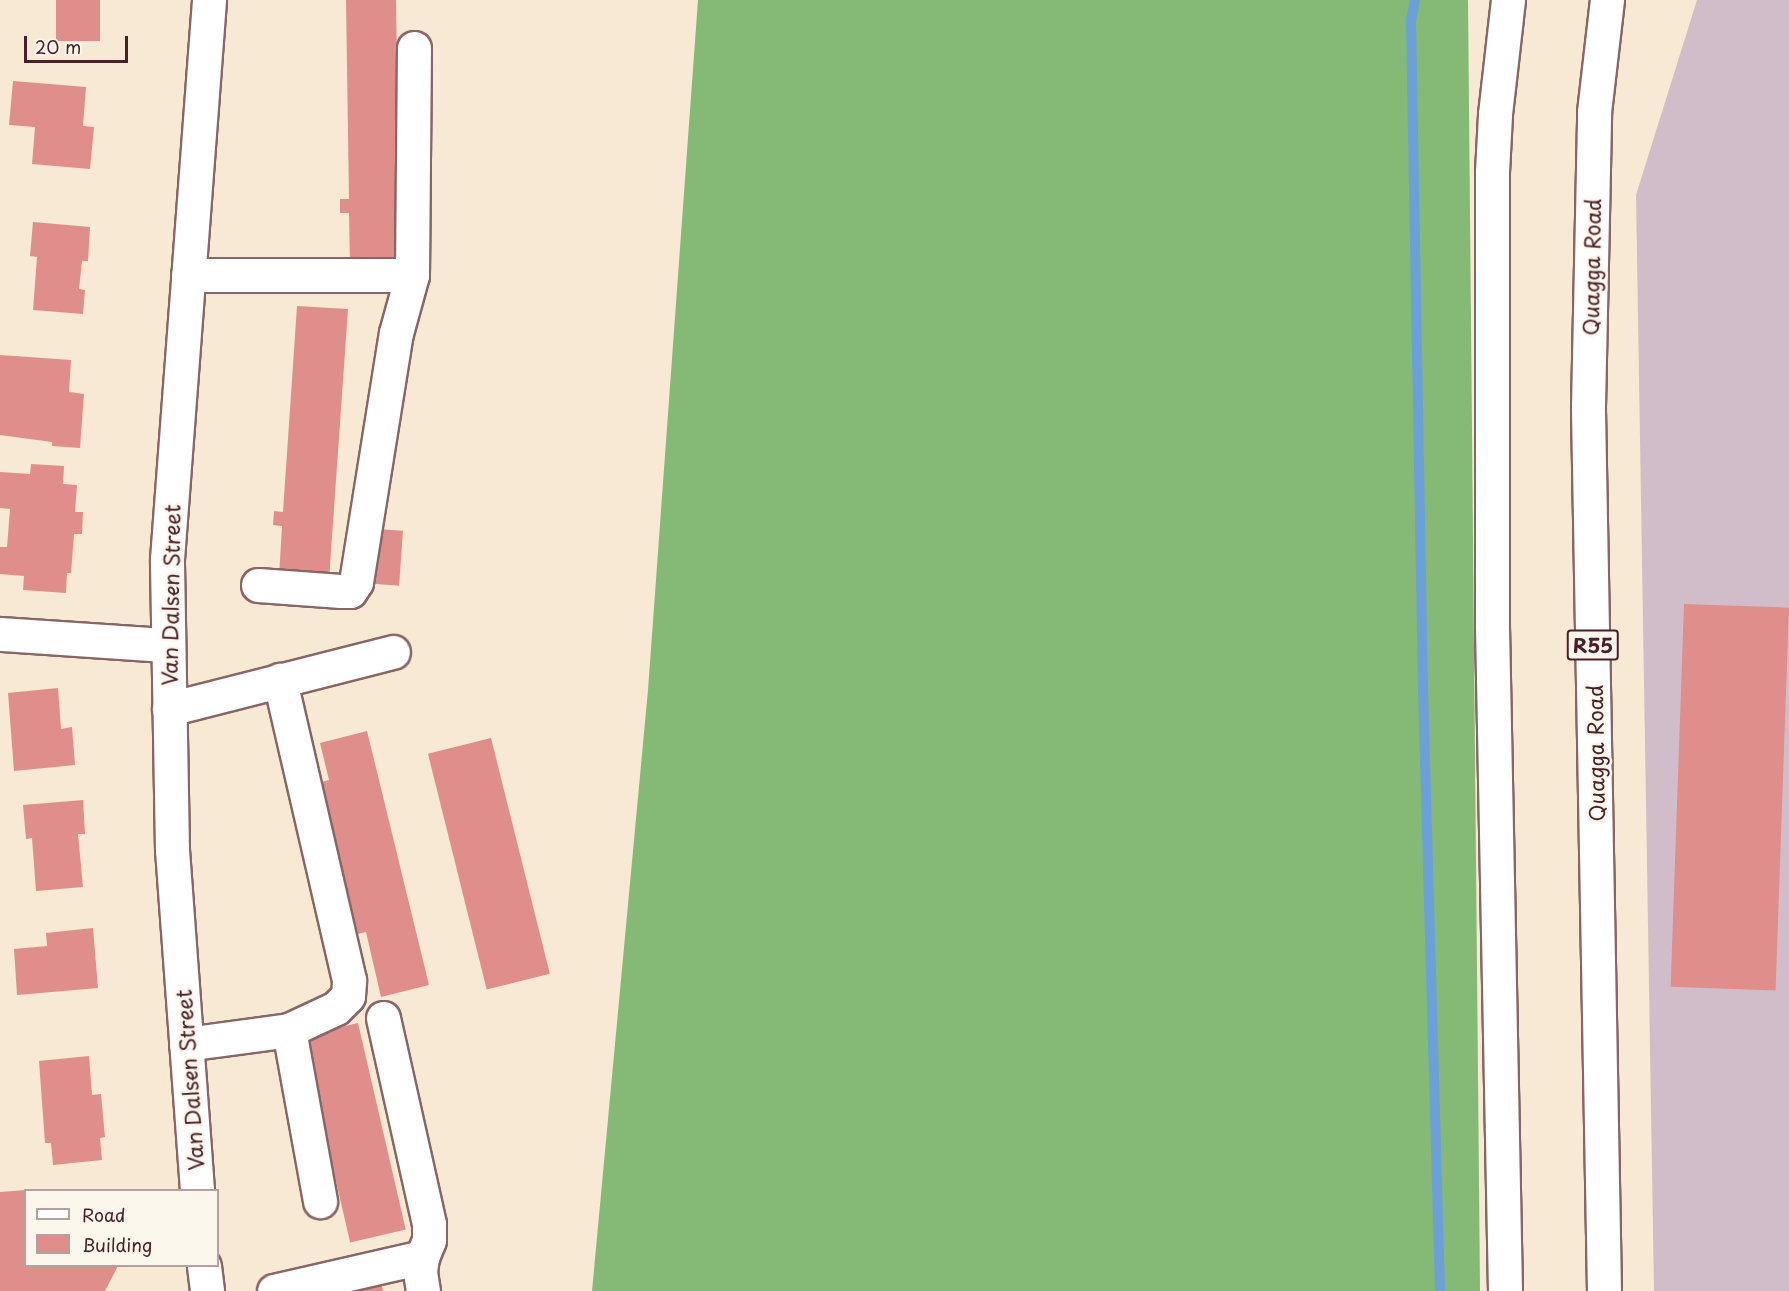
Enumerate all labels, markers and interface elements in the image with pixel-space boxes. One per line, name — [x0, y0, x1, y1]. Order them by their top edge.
scale bar — [27, 24, 130, 62]
text: 20 m — [35, 33, 81, 60]
street label: Quagga Road — [1577, 198, 1605, 336]
street label: Van Dalsen Street — [156, 504, 184, 686]
road number: R55 — [1566, 628, 1620, 662]
street label: Quagga Road — [1581, 684, 1609, 822]
street label: Van Dalsen Street — [170, 988, 208, 1172]
legend — [24, 1189, 219, 1267]
text: Road — [82, 1201, 126, 1228]
text: Building — [82, 1231, 152, 1258]

